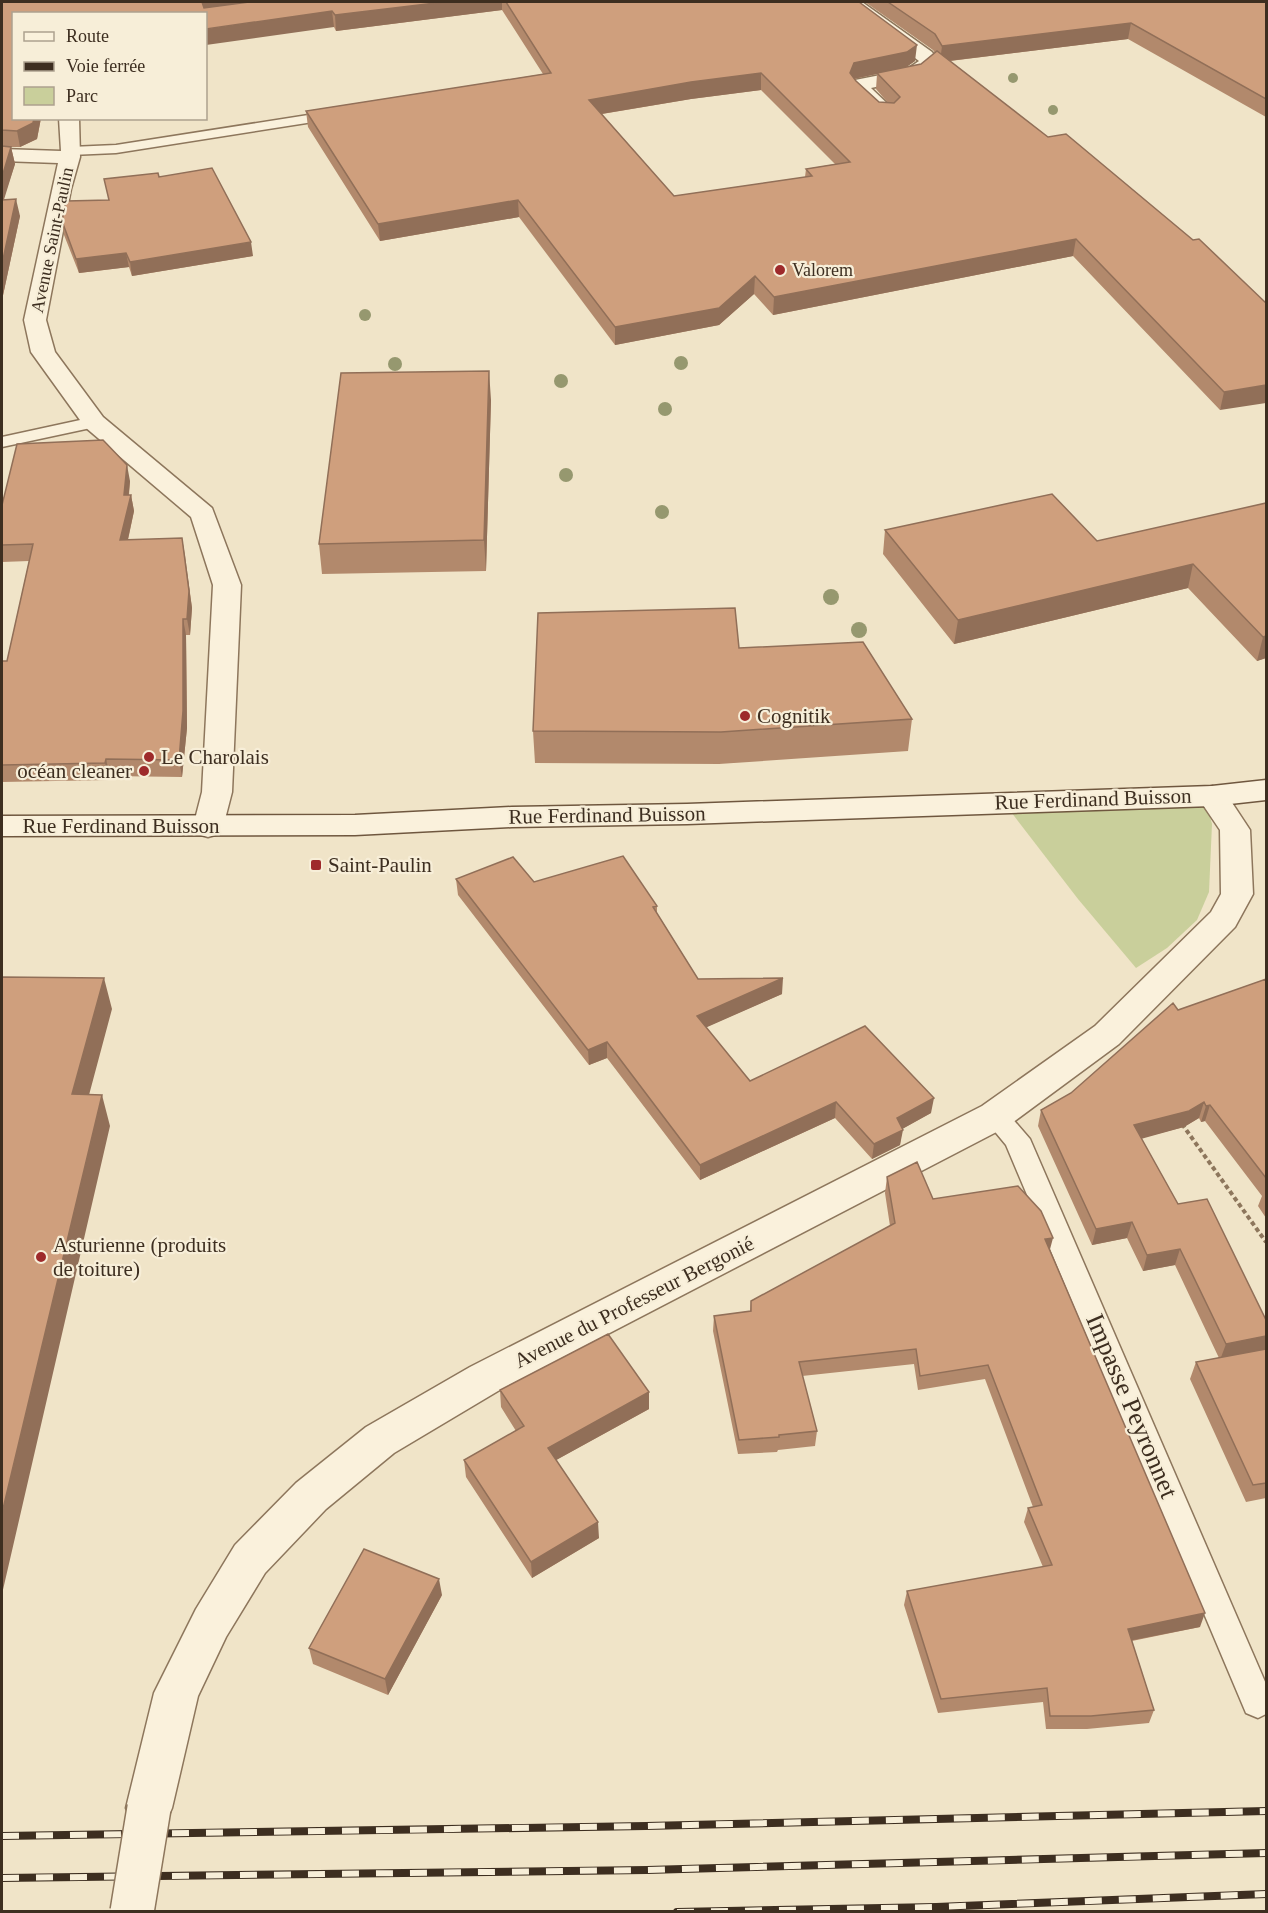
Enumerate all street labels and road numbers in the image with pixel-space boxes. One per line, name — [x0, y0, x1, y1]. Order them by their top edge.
street label: Avenue Saint-Paulin — [27, 165, 77, 315]
street label: Rue Ferdinand Buisson — [994, 784, 1192, 814]
street label: Rue Ferdinand Buisson — [508, 801, 706, 829]
street label: Rue Ferdinand Buisson — [22, 814, 220, 838]
street label: Avenue du Professeur Bergonié — [510, 1231, 758, 1373]
street label: Impasse Peyronnet — [1080, 1310, 1184, 1503]

